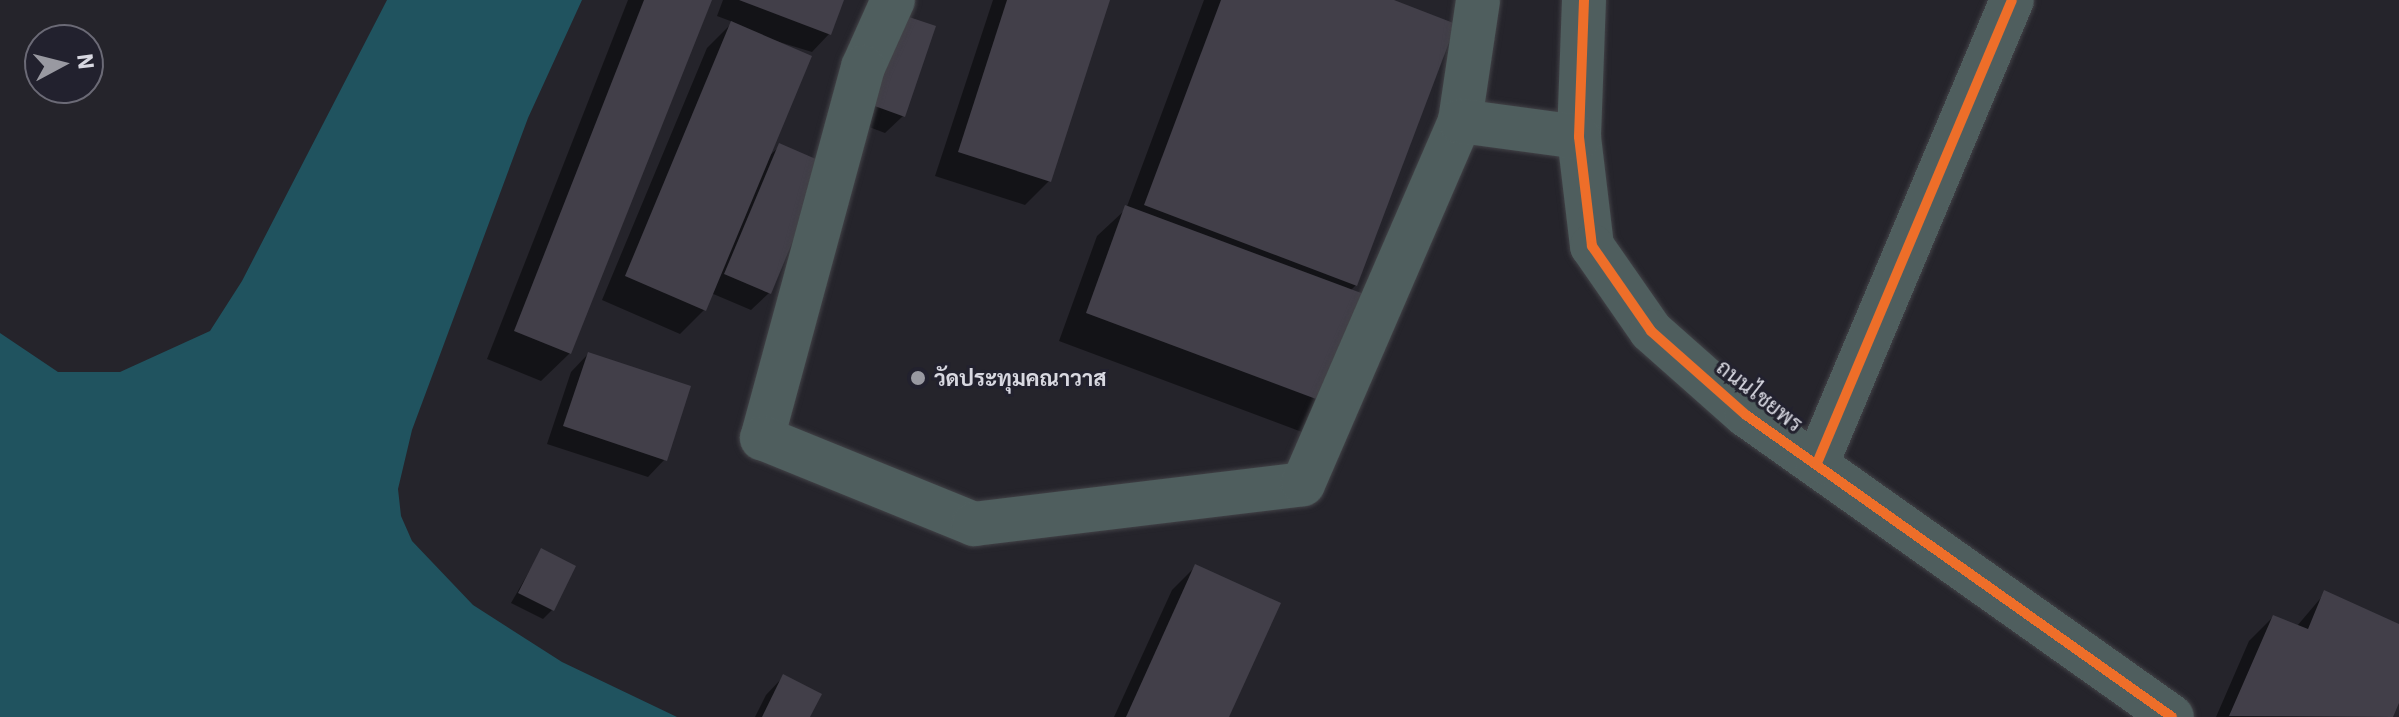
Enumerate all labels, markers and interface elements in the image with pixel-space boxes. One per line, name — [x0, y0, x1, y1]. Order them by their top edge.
north arrow — [24, 24, 104, 104]
text: N — [71, 52, 102, 71]
street label: ถนนไชยพร — [1712, 353, 1808, 437]
place label: วัดประทุมคณาวาส — [934, 365, 1106, 391]
marker: วัดประทุมคณาวาส — [909, 369, 927, 387]

